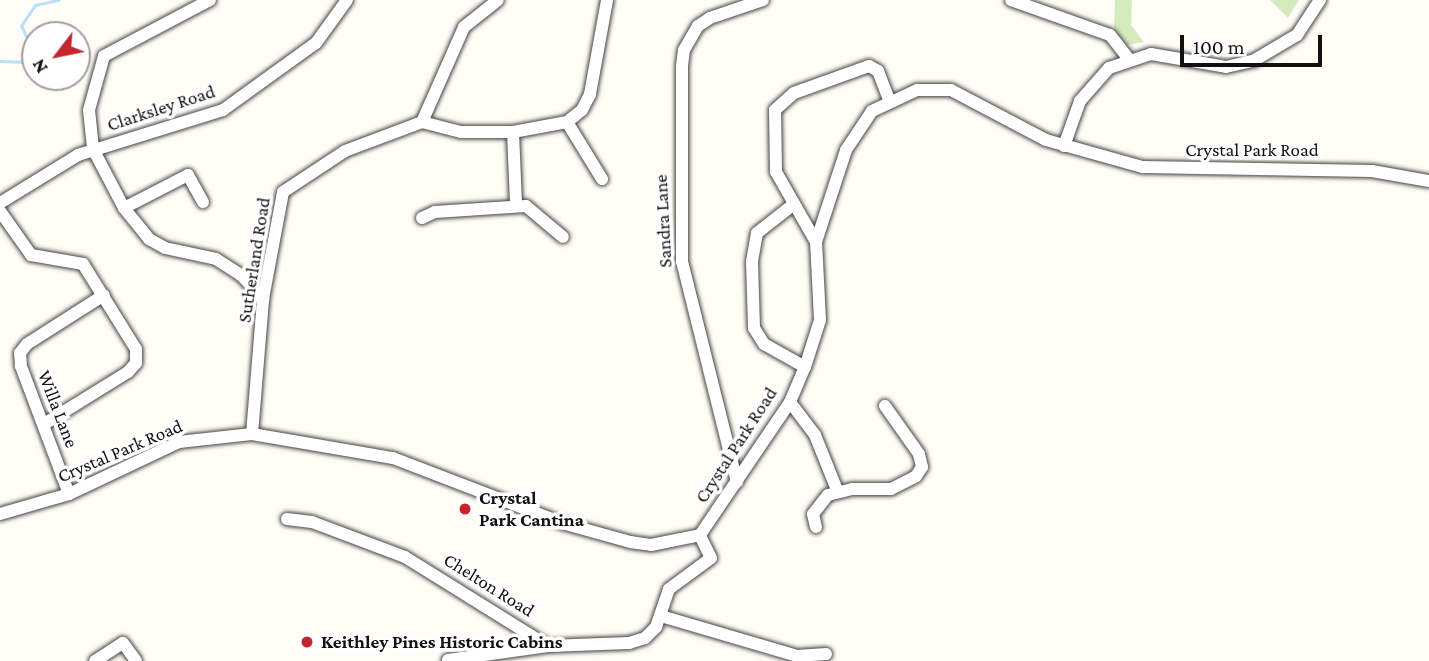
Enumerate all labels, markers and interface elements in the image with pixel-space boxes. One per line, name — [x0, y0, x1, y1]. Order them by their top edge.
north arrow — [21, 21, 91, 91]
scale bar — [1184, 21, 1326, 65]
text: 100 m — [1193, 35, 1245, 59]
text: N — [27, 55, 52, 77]
street label: Clarksley Road — [104, 80, 218, 136]
street label: Crystal Park Road — [1185, 139, 1319, 161]
street label: Sandra Lane — [649, 174, 677, 268]
street label: Sutherland Road — [233, 196, 275, 324]
street label: Willa Lane — [33, 367, 83, 451]
street label: Crystal Park Road — [690, 383, 782, 507]
street label: Crystal Park Road — [54, 414, 186, 488]
place label: Crystal Park Cantina — [479, 487, 584, 531]
marker: Crystal Park Cantina — [457, 501, 473, 517]
street label: Chelton Road — [439, 548, 539, 622]
place label: Keithley Pines Historic Cabins — [321, 631, 563, 653]
marker: Keithley Pines Historic Cabins — [299, 634, 315, 650]

